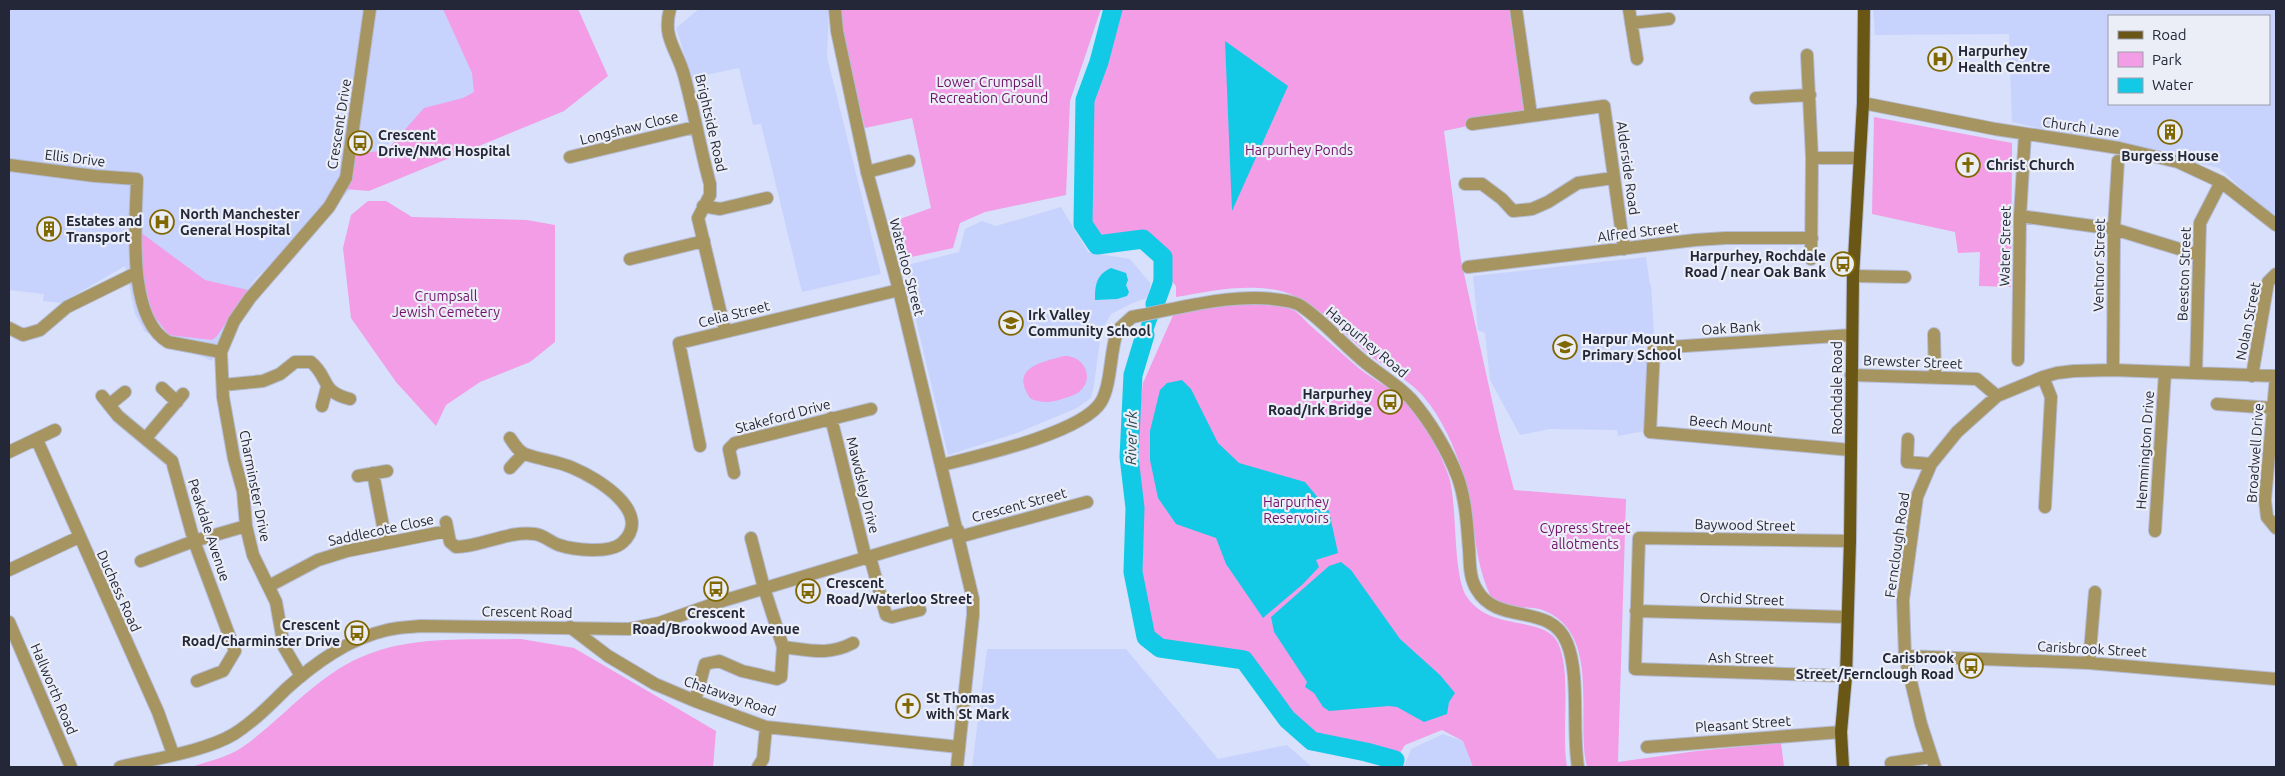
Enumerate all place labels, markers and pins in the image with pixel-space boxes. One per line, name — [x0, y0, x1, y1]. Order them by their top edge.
place label: Harpurhey Health Centre — [1958, 43, 2050, 75]
hospital icon: Harpurhey Health Centre — [1927, 46, 1953, 72]
building icon: Burgess House — [2157, 119, 2183, 145]
place label: Crescent Drive/NMG Hospital — [378, 127, 510, 159]
bus stop icon: Crescent Drive/NMG Hospital — [347, 130, 373, 156]
place label: Burgess House — [2121, 148, 2219, 164]
church icon: Christ Church — [1955, 152, 1981, 178]
place label: Christ Church — [1986, 157, 2075, 173]
place label: North Manchester General Hospital — [180, 206, 300, 238]
hospital icon: North Manchester General Hospital — [149, 209, 175, 235]
place label: Estates and Transport — [66, 213, 142, 245]
building icon: Estates and Transport — [36, 216, 62, 242]
place label: Harpurhey, Rochdale Road / near Oak Bank — [1685, 248, 1826, 280]
bus stop icon: Harpurhey, Rochdale Road / near Oak Bank — [1830, 251, 1856, 277]
place label: Irk Valley Community School — [1028, 307, 1151, 339]
school or university icon: Irk Valley Community School — [998, 310, 1024, 336]
place label: Harpur Mount Primary School — [1582, 331, 1681, 363]
school or university icon: Harpur Mount Primary School — [1552, 334, 1578, 360]
place label: Harpurhey Road/Irk Bridge — [1268, 386, 1373, 418]
bus stop icon: Harpurhey Road/Irk Bridge — [1377, 389, 1403, 415]
place label: Crescent Road/Waterloo Street — [826, 575, 972, 607]
bus stop icon: Crescent Road/Brookwood Avenue — [703, 576, 729, 602]
bus stop icon: Crescent Road/Waterloo Street — [795, 578, 821, 604]
place label: Crescent Road/Brookwood Avenue — [632, 605, 800, 637]
place label: Crescent Road/Charminster Drive — [182, 617, 340, 649]
bus stop icon: Crescent Road/Charminster Drive — [344, 620, 370, 646]
place label: Carisbrook Street/Fernclough Road — [1796, 650, 1954, 682]
bus stop icon: Carisbrook Street/Fernclough Road — [1958, 653, 1984, 679]
place label: St Thomas with St Mark — [926, 690, 1010, 722]
church icon: St Thomas with St Mark — [895, 693, 921, 719]

